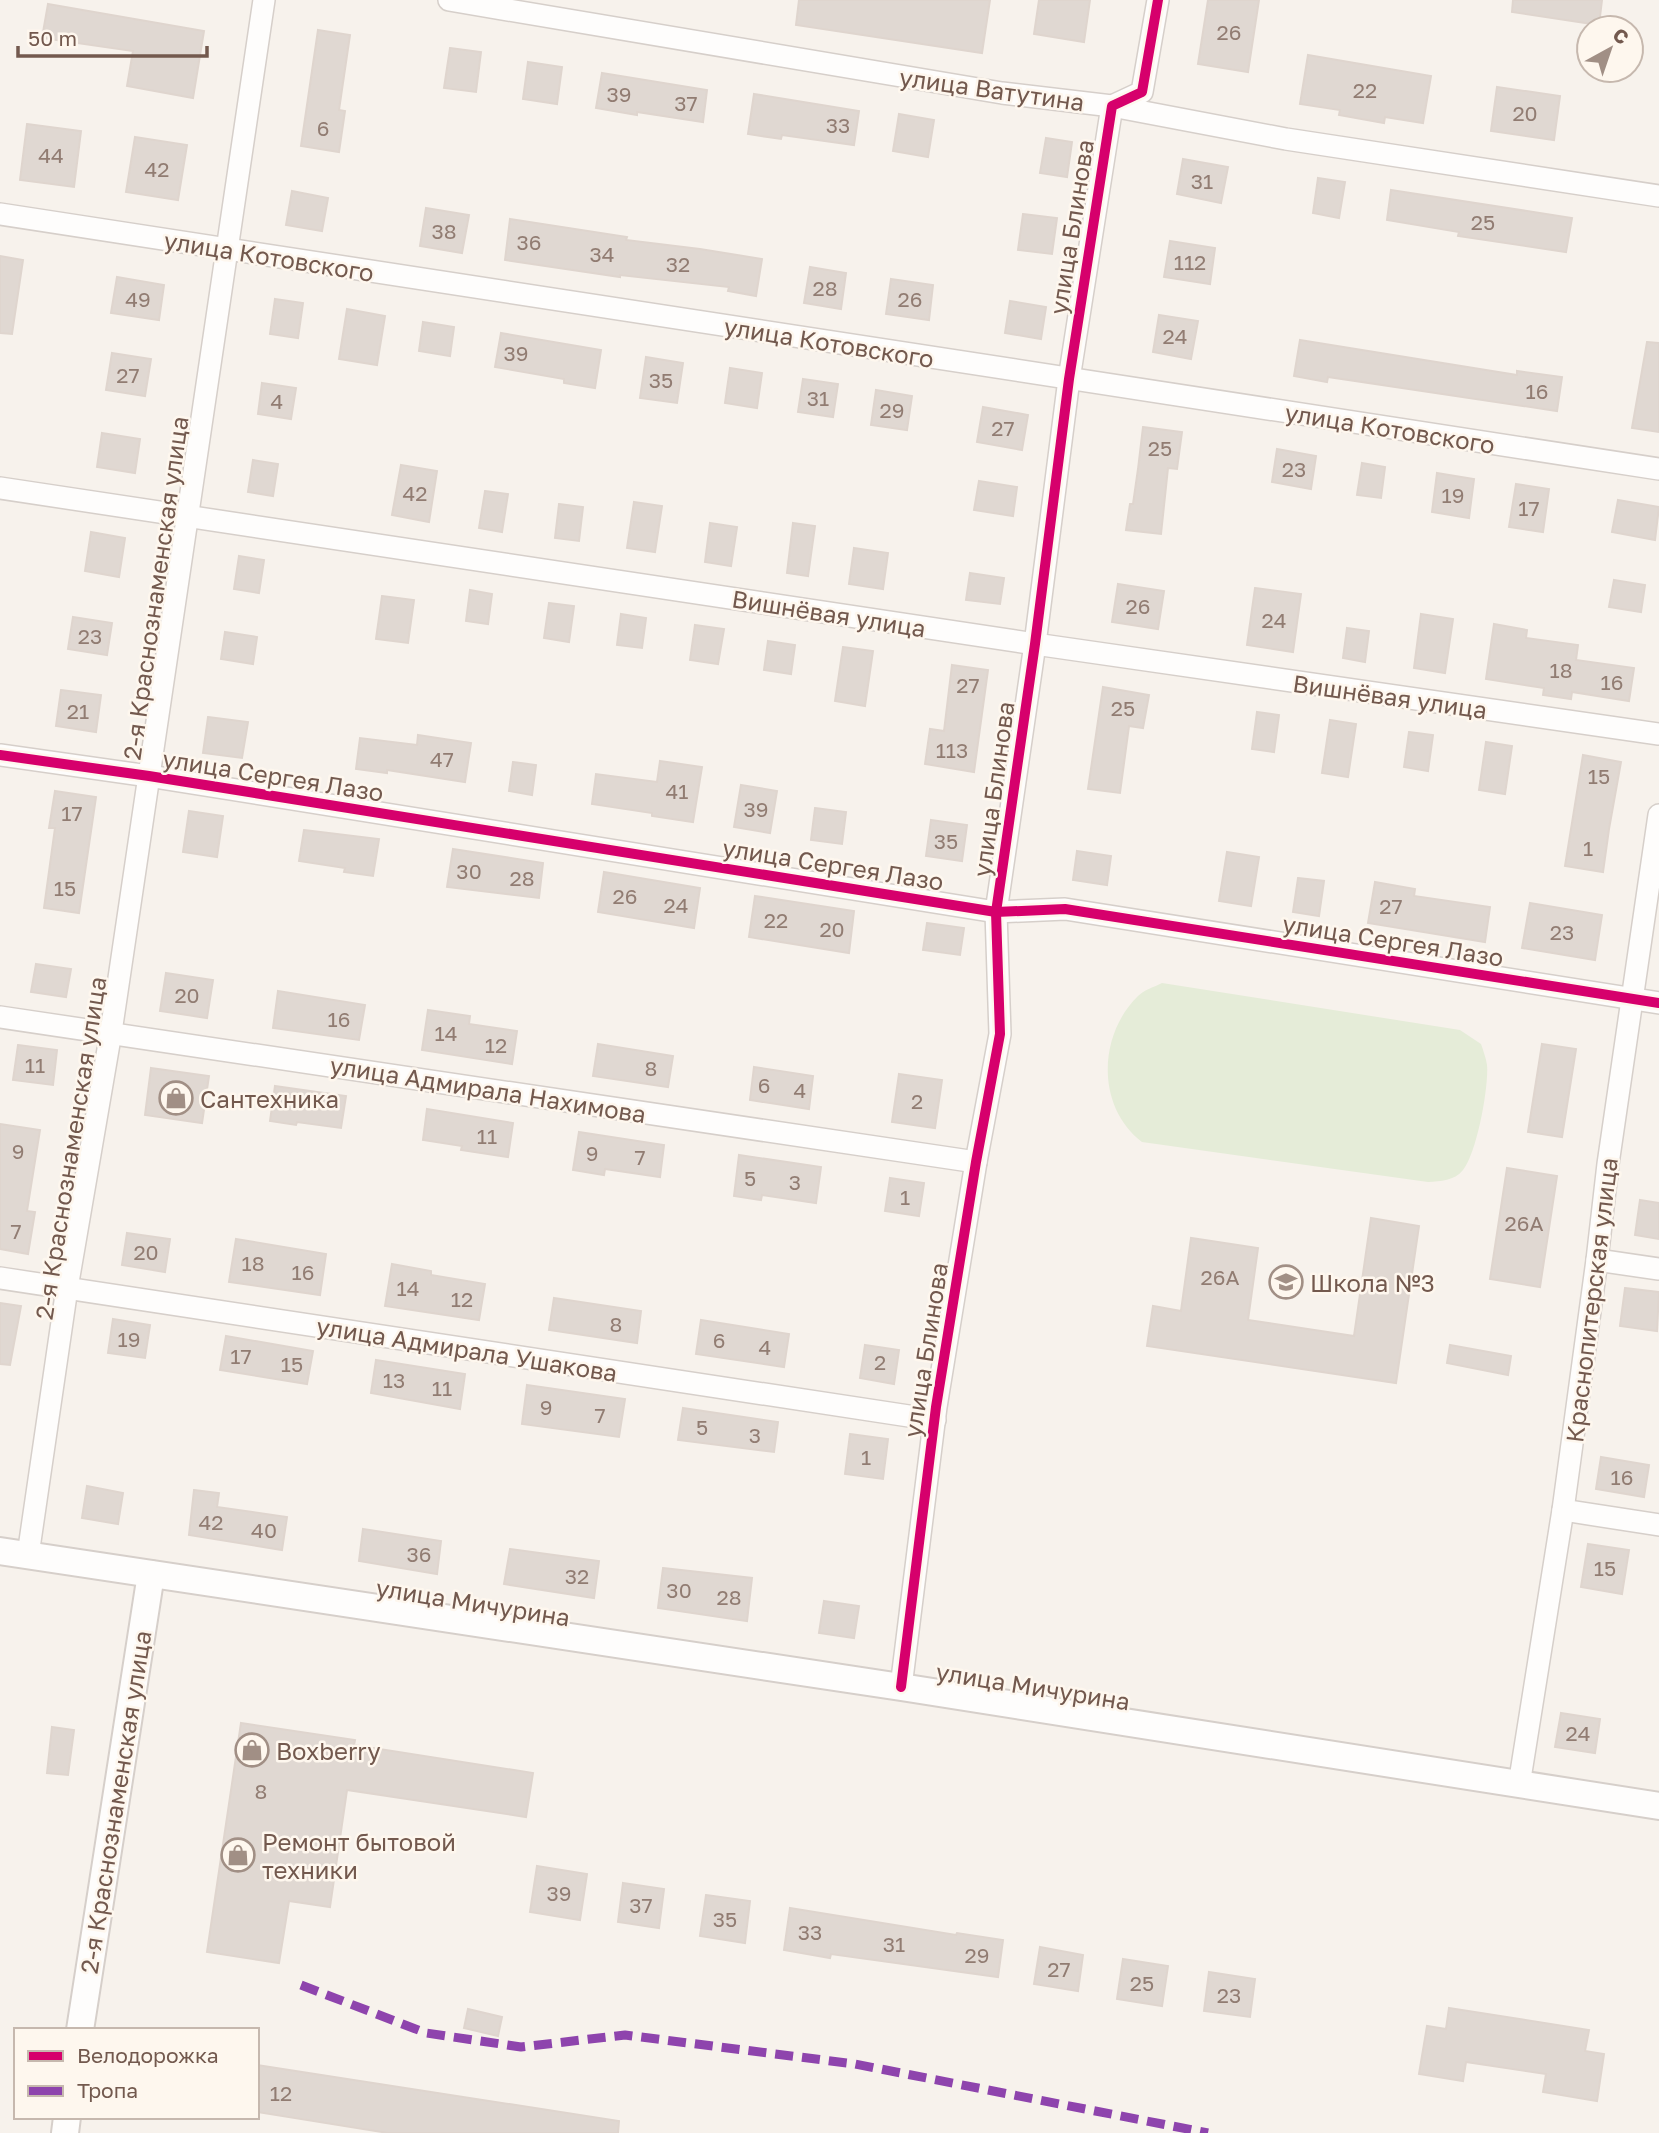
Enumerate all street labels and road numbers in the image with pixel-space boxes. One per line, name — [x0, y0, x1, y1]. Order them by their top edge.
street label: улица Ватутина — [898, 62, 1086, 116]
street label: улица Блинова — [1043, 137, 1099, 317]
street label: улица Котовского — [162, 225, 376, 287]
street label: улица Котовского — [722, 311, 936, 373]
street label: улица Котовского — [1283, 397, 1497, 459]
street label: 2-я Краснознаменская улица — [117, 414, 193, 762]
street label: Вишнёвая улица — [730, 583, 928, 643]
street label: Вишнёвая улица — [1291, 668, 1489, 724]
street label: улица Блинова — [966, 699, 1020, 879]
street label: улица Сергея Лазо — [160, 743, 386, 807]
street label: улица Сергея Лазо — [720, 832, 946, 896]
street label: улица Сергея Лазо — [1280, 908, 1506, 972]
street label: 2-я Краснознаменская улица — [29, 974, 111, 1322]
street label: улица Адмирала Нахимова — [328, 1050, 648, 1128]
street label: Краснопитерская улица — [1559, 1156, 1623, 1444]
street label: улица Блинова — [897, 1260, 953, 1440]
street label: улица Адмирала Ушакова — [315, 1311, 619, 1387]
street label: улица Мичурина — [374, 1572, 572, 1632]
street label: 2-я Краснознаменская улица — [74, 1628, 156, 1976]
street label: улица Мичурина — [934, 1656, 1132, 1716]

